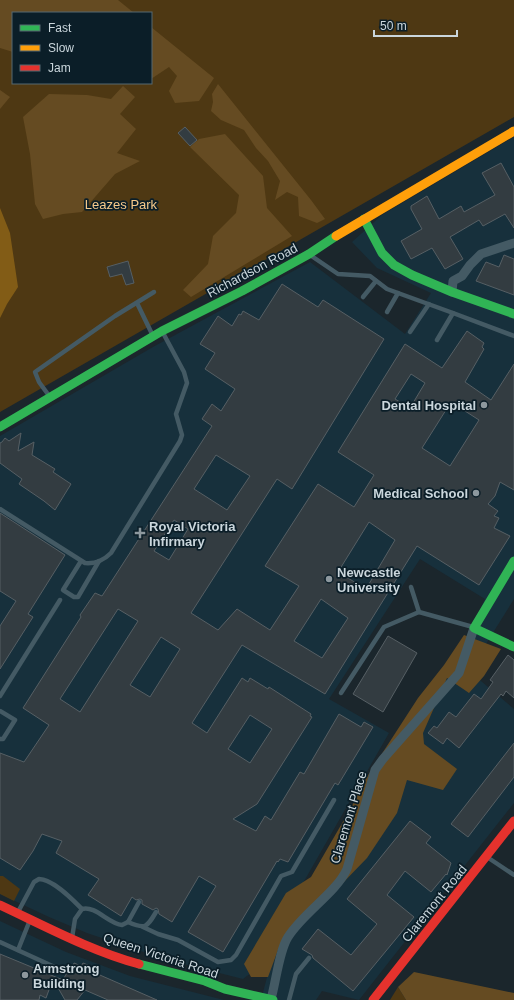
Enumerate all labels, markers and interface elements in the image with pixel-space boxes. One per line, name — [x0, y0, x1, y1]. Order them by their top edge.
legend — [12, 12, 152, 84]
scale bar — [374, 12, 457, 38]
text: 50 m — [380, 19, 407, 33]
text: Fast — [48, 21, 72, 35]
text: Slow — [48, 41, 74, 55]
text: Jam — [48, 61, 71, 75]
park label: Leazes Park — [85, 197, 158, 212]
street label: Richardson Road — [204, 240, 300, 301]
place label: Dental Hospital — [381, 398, 476, 413]
marker: Dental Hospital — [479, 400, 489, 410]
place label: Medical School — [373, 486, 468, 501]
marker: Medical School — [471, 488, 481, 498]
place label: Royal Victoria Infirmary — [149, 519, 236, 549]
marker: Royal Victoria Infirmary — [134, 527, 146, 539]
place label: Newcastle University — [337, 565, 401, 595]
marker: Newcastle University — [324, 574, 334, 584]
street label: Claremont Place — [327, 769, 370, 865]
street label: Claremont Road — [399, 862, 470, 945]
street label: Queen Victoria Road — [101, 930, 220, 981]
place label: Armstrong Building — [33, 961, 100, 991]
marker: Armstrong Building — [20, 970, 30, 980]

